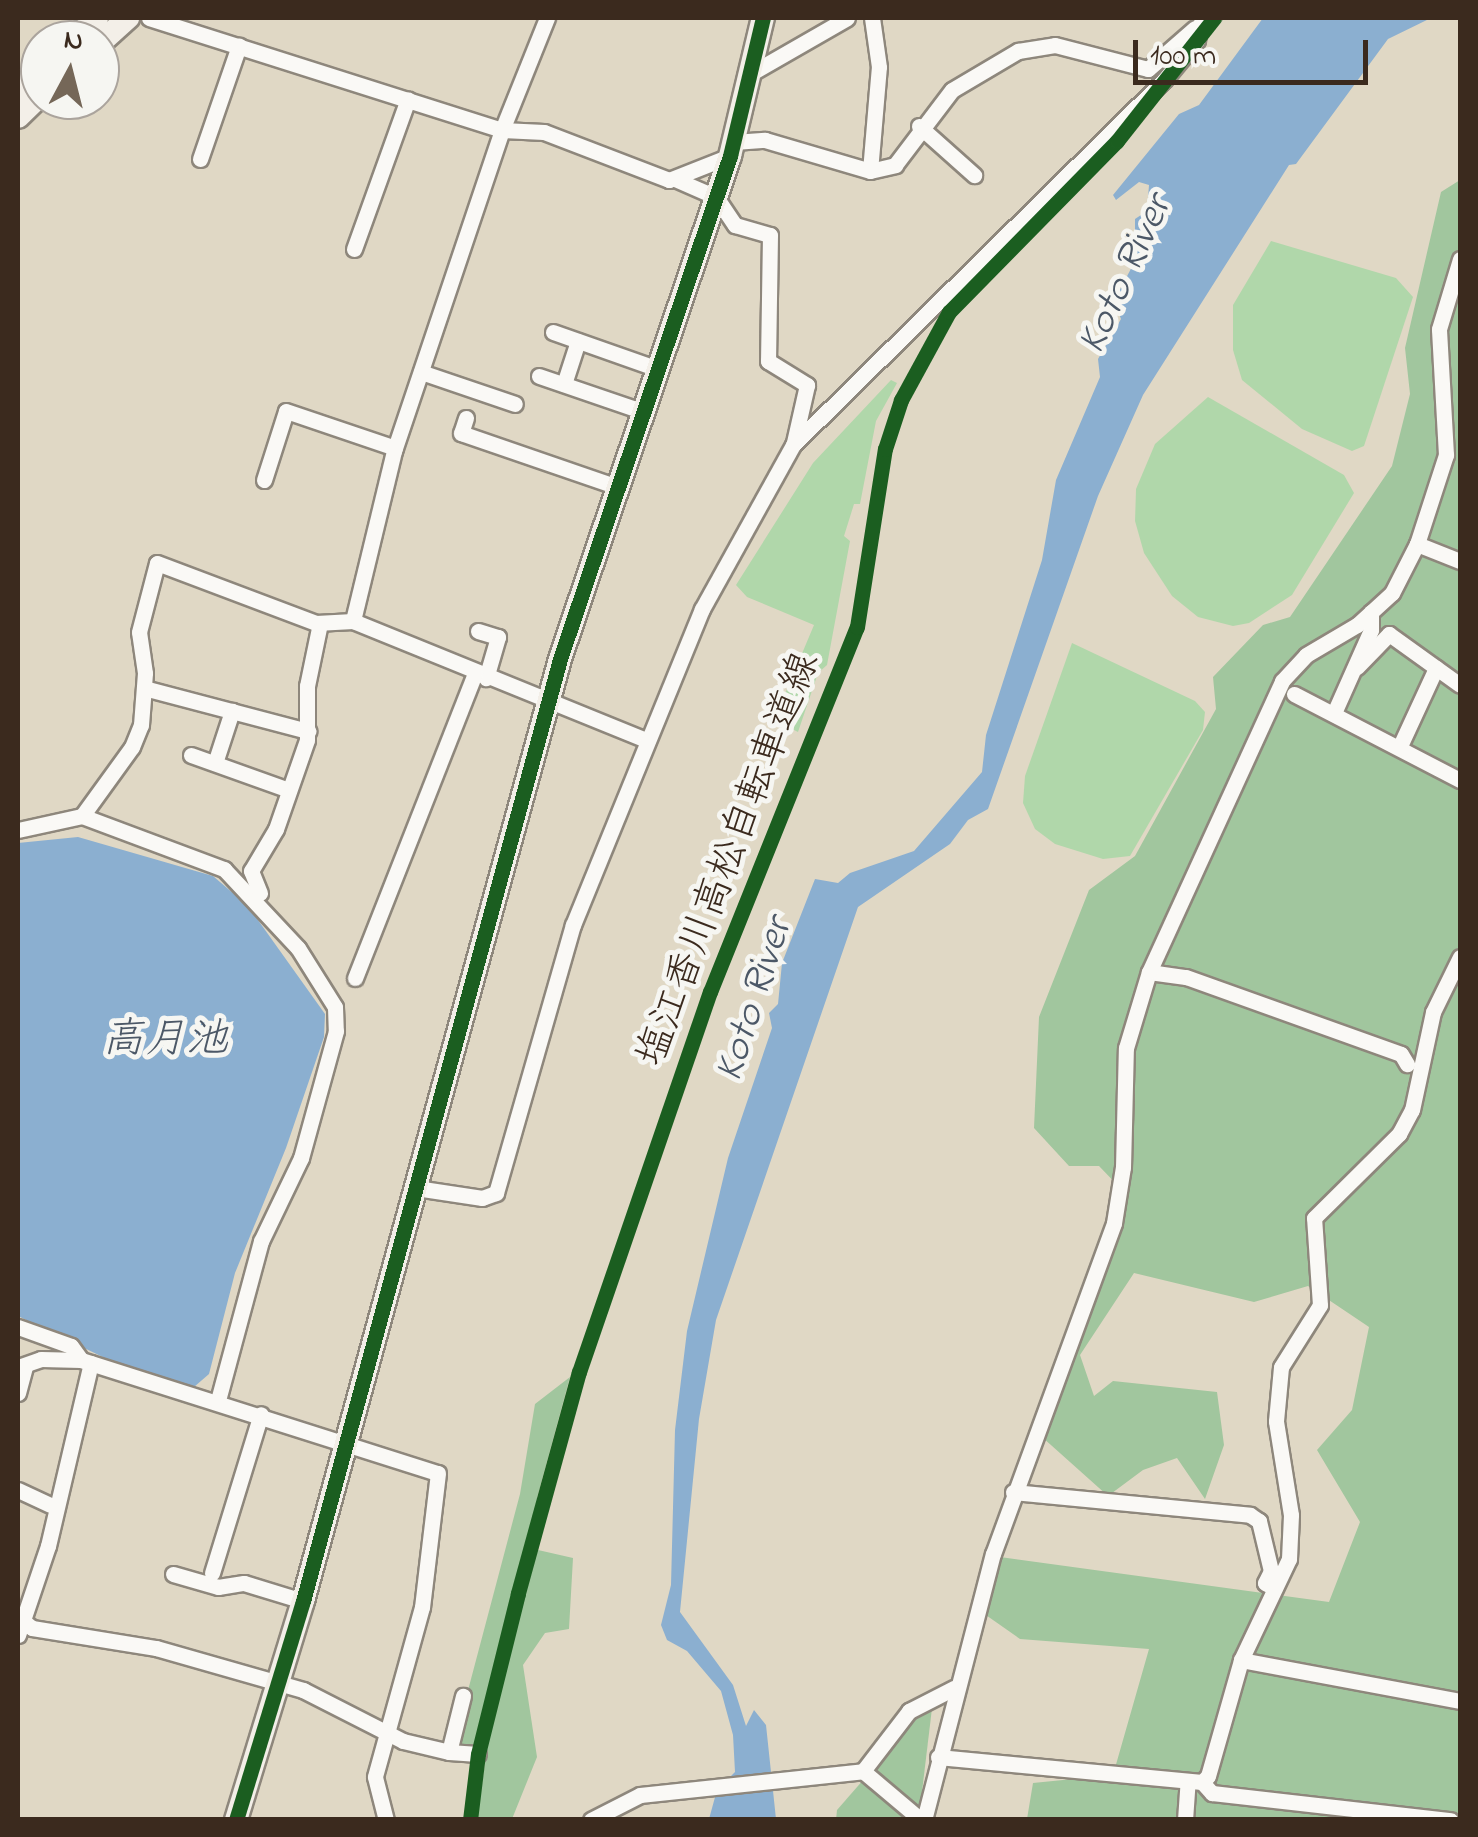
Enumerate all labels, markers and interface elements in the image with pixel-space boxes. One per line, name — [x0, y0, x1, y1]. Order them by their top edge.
north arrow — [20, 20, 120, 120]
text: N — [62, 20, 85, 63]
scale bar — [1138, 20, 1373, 82]
text: 100 m — [1150, 35, 1216, 79]
water label: Koto River — [1068, 188, 1184, 362]
street label: 塩江香川高松自転車道線 — [629, 646, 831, 1074]
water label: Koto River — [705, 912, 805, 1088]
water label: 高月池 — [102, 1016, 228, 1066]

